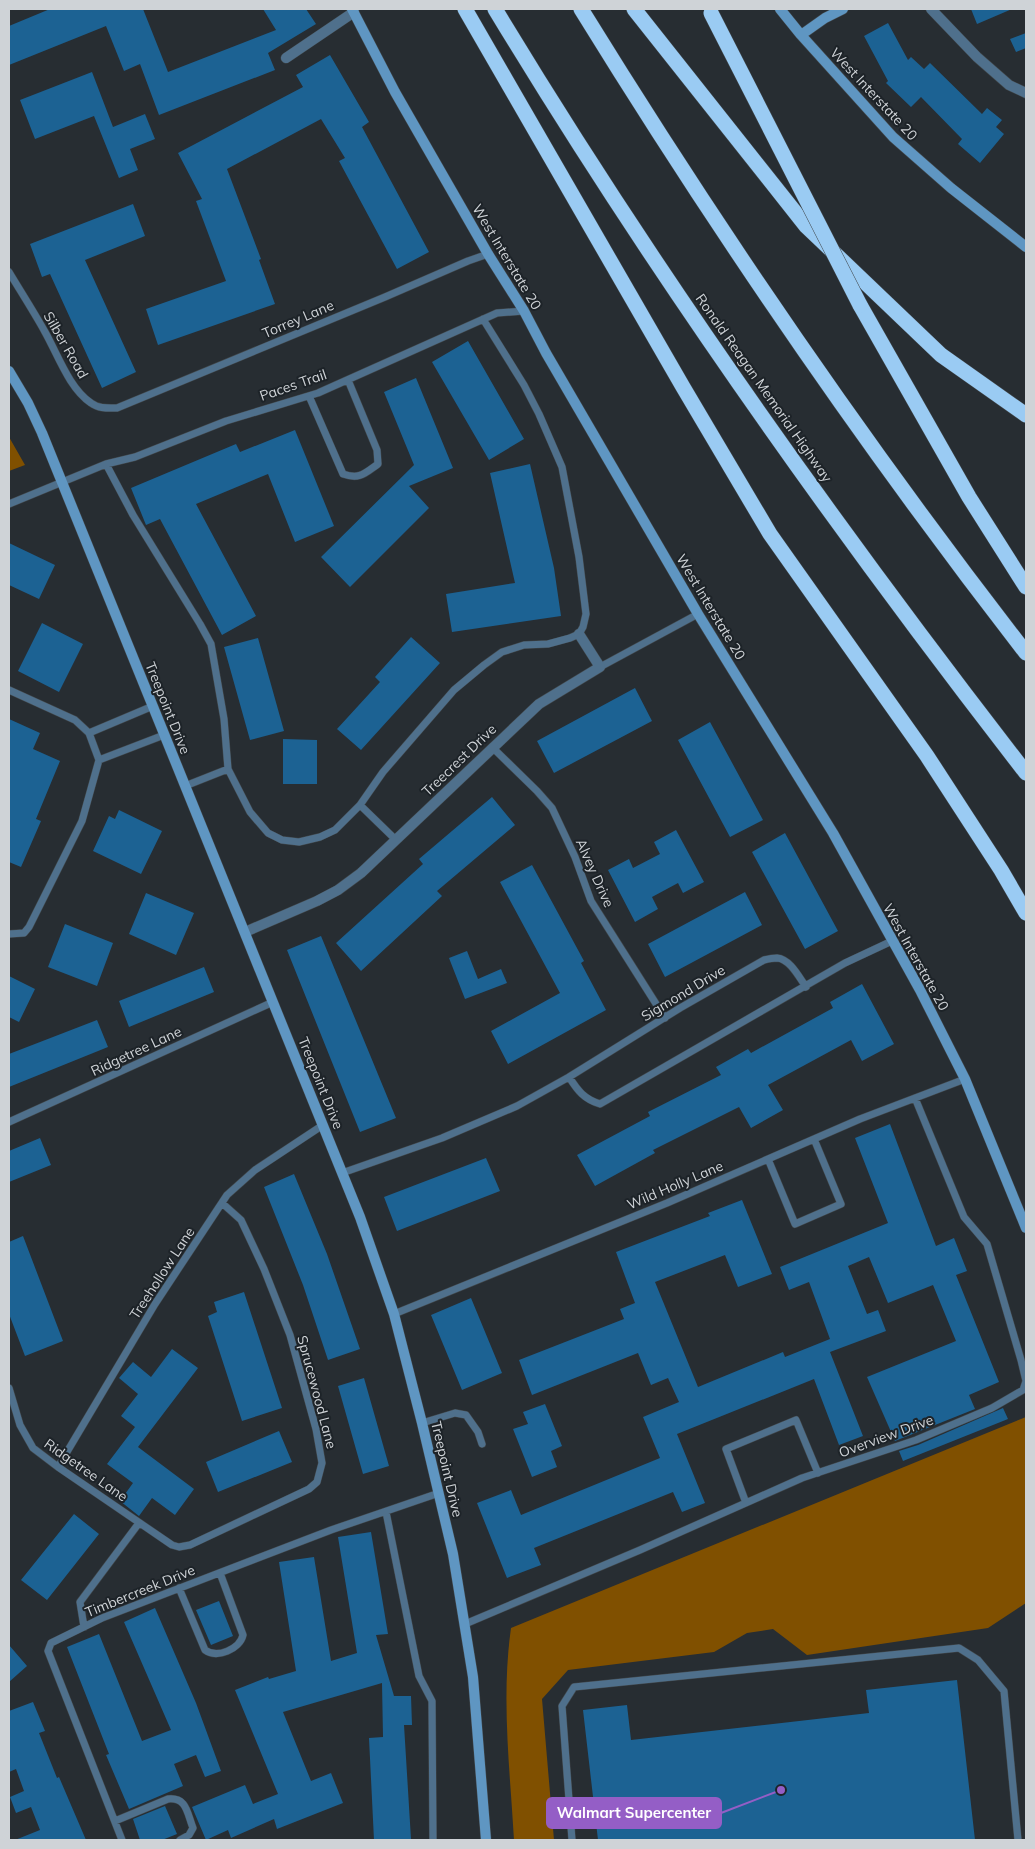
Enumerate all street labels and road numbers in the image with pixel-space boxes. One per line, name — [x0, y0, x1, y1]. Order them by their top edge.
street label: West Interstate 20 — [826, 44, 922, 144]
street label: West Interstate 20 — [468, 201, 546, 313]
street label: Ronald Reagan Memorial Highway — [692, 290, 836, 486]
street label: Torrey Lane — [260, 296, 336, 342]
street label: Silber Road — [40, 308, 92, 382]
street label: Paces Trail — [257, 365, 329, 405]
street label: West Interstate 20 — [672, 551, 750, 663]
street label: Treepoint Drive — [141, 659, 195, 757]
street label: Treecrest Drive — [418, 720, 500, 800]
street label: Alvey Drive — [572, 836, 618, 910]
street label: West Interstate 20 — [879, 900, 953, 1014]
street label: Sigmond Drive — [638, 961, 728, 1025]
street label: Ridgetree Lane — [88, 1022, 184, 1080]
street label: Treepoint Drive — [294, 1034, 348, 1132]
street label: Wild Holly Lane — [624, 1157, 726, 1213]
street label: Treehollow Lane — [126, 1224, 198, 1322]
street label: Sprucewood Lane — [293, 1333, 341, 1451]
street label: Overview Drive — [836, 1411, 936, 1461]
street label: Treepoint Drive — [427, 1419, 467, 1519]
street label: Ridgetree Lane — [41, 1434, 131, 1506]
street label: Timbercreek Drive — [82, 1561, 198, 1621]

